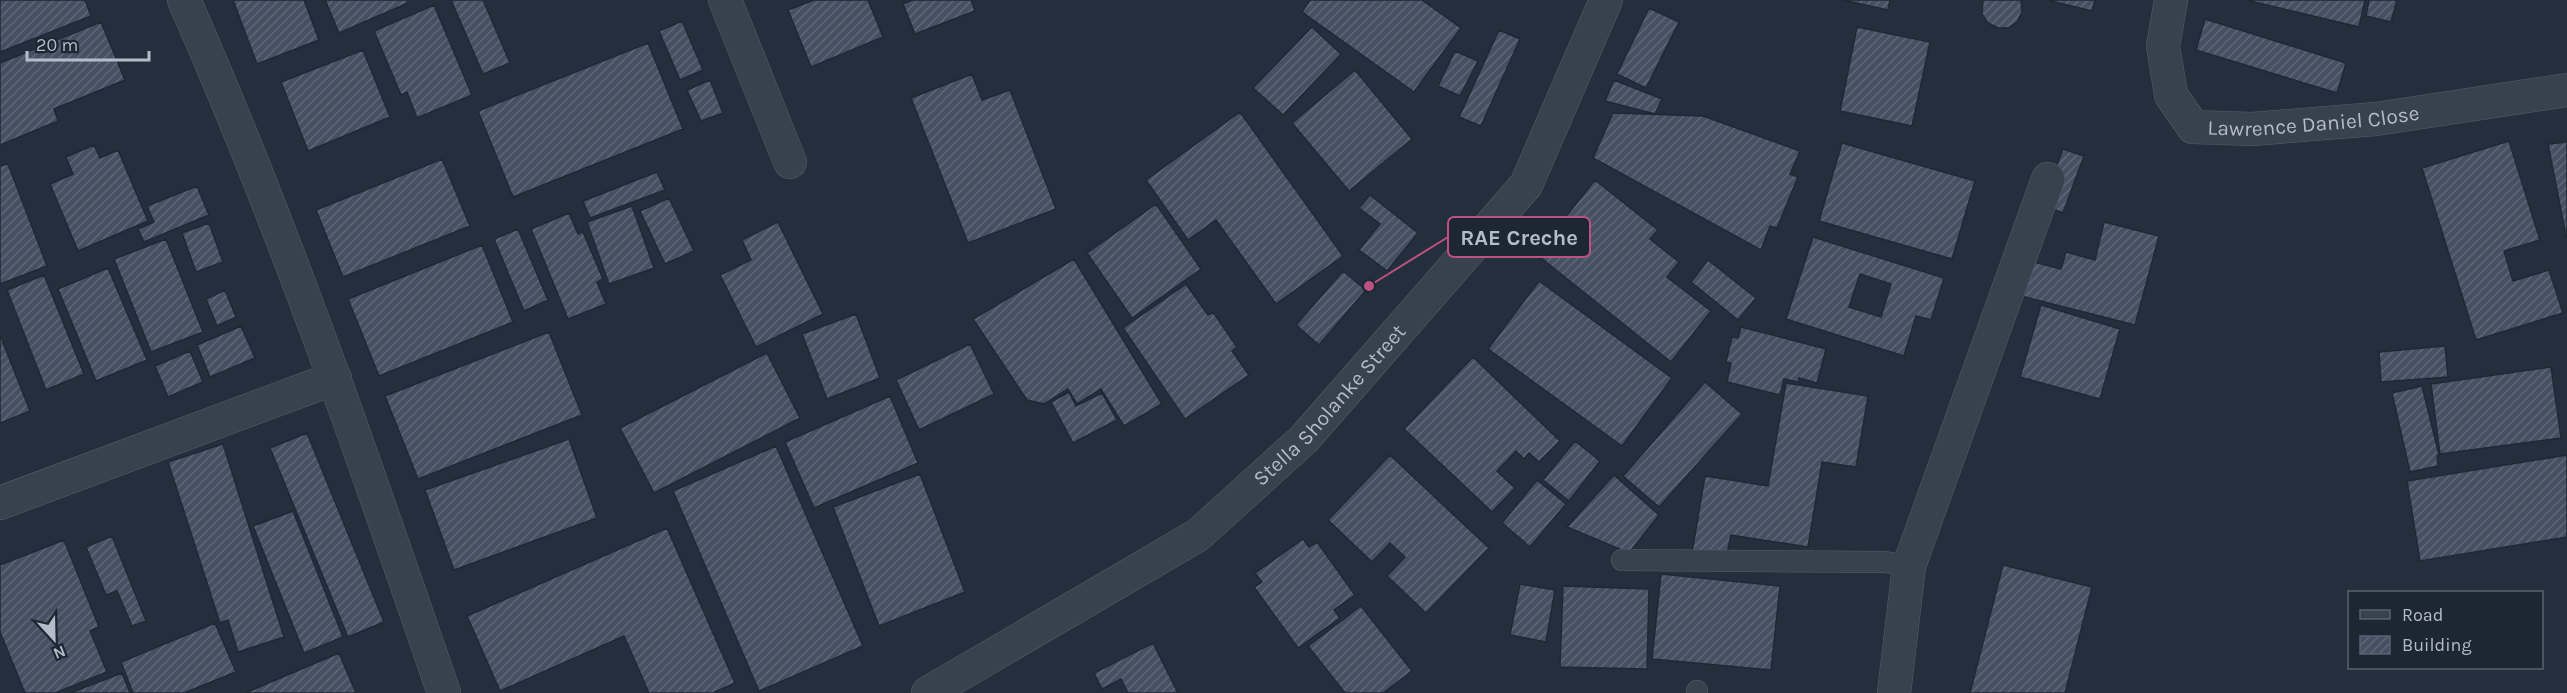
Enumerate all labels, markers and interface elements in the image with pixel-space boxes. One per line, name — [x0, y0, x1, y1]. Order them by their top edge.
scale bar — [27, 24, 148, 62]
text: 20 m — [36, 34, 78, 56]
street label: Lawrence Daniel Close — [2207, 101, 2421, 141]
callout: RAE Creche — [1448, 217, 1590, 257]
text: RAE Creche — [1460, 225, 1578, 251]
street label: Stella Sholanke Street — [1249, 319, 1411, 491]
legend — [2348, 591, 2543, 669]
text: Road — [2402, 604, 2443, 626]
north arrow — [24, 609, 84, 669]
text: Building — [2402, 634, 2472, 656]
text: N — [51, 641, 68, 663]

